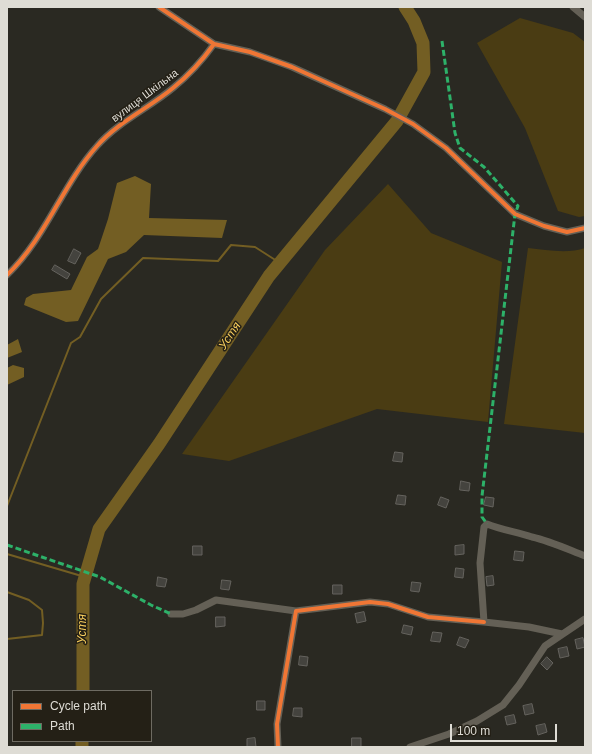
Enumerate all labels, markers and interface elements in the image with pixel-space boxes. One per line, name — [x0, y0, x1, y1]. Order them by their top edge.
street label: вулиця Шкільна — [109, 67, 181, 125]
water label: Устя — [216, 320, 244, 352]
water label: Устя — [76, 614, 90, 644]
legend — [12, 690, 152, 742]
text: Cycle path — [50, 699, 107, 713]
scale bar — [452, 716, 559, 742]
text: Path — [50, 719, 75, 733]
text: 100 m — [457, 724, 490, 738]

